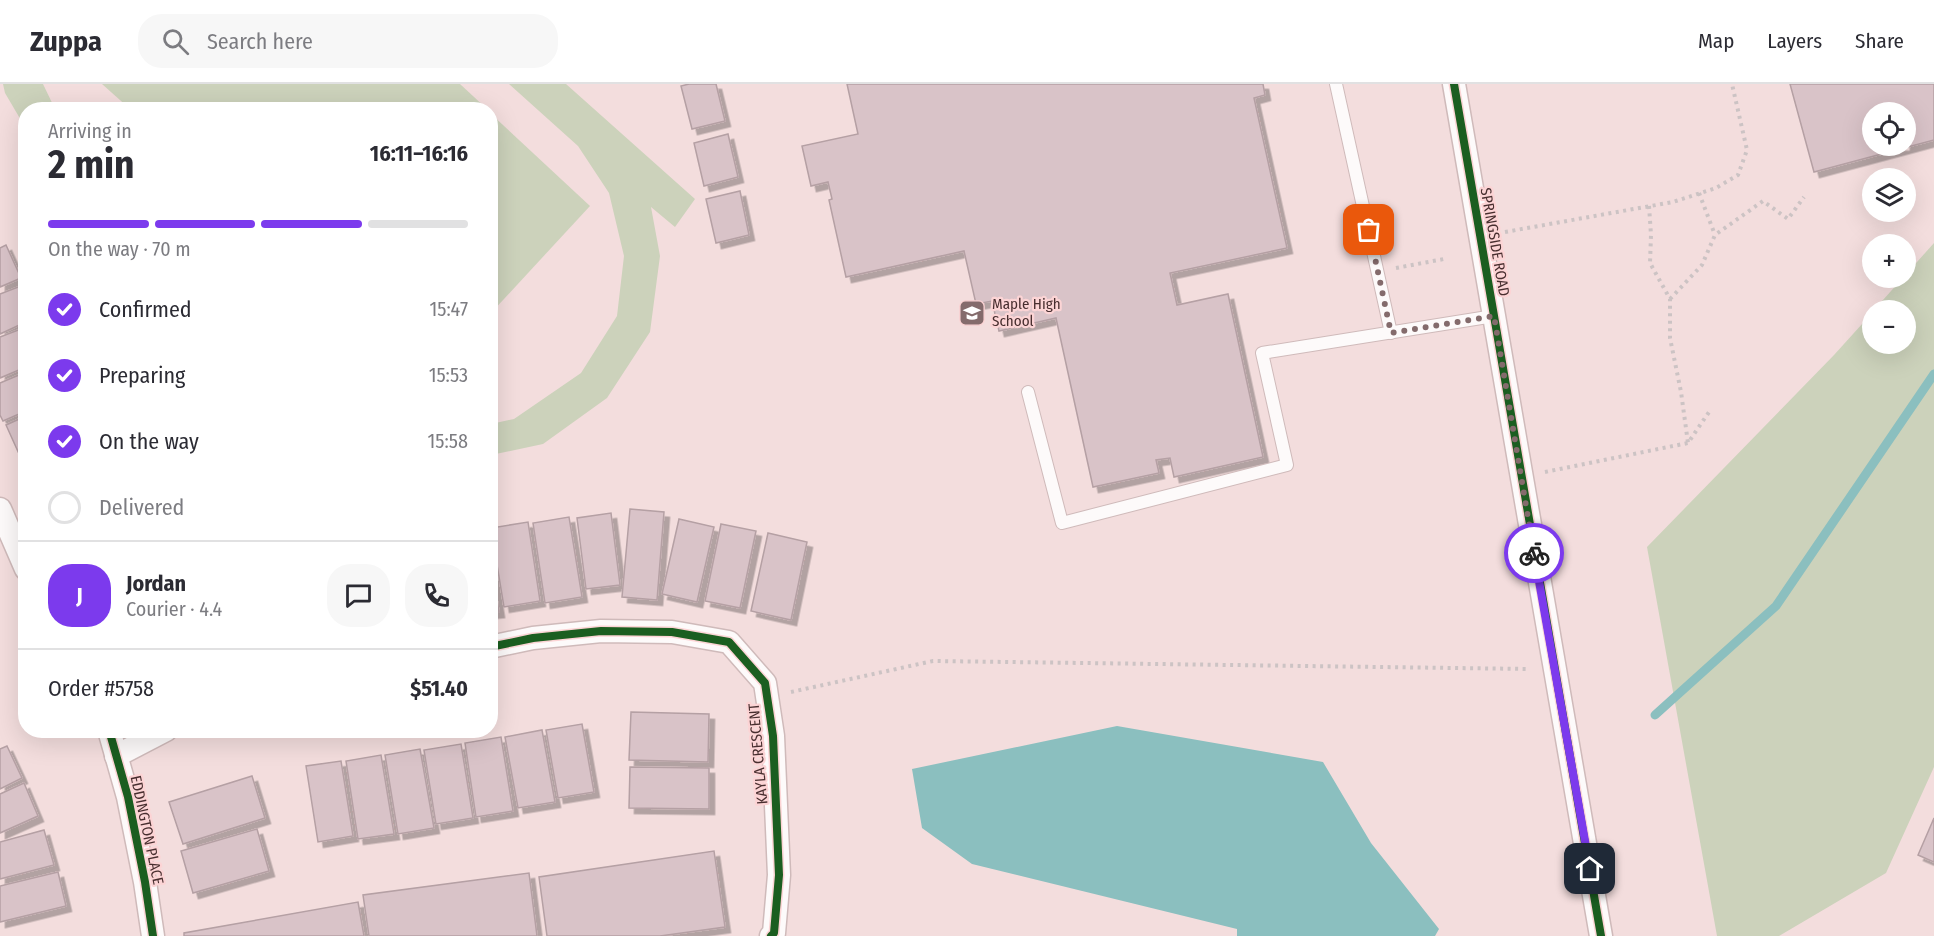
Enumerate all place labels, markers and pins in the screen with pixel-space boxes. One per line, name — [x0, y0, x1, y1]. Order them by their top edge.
pin — [1343, 204, 1394, 255]
place label: Maple High School — [992, 295, 1061, 330]
school or university icon: Maple High School — [957, 298, 987, 328]
pin — [1564, 843, 1615, 894]

